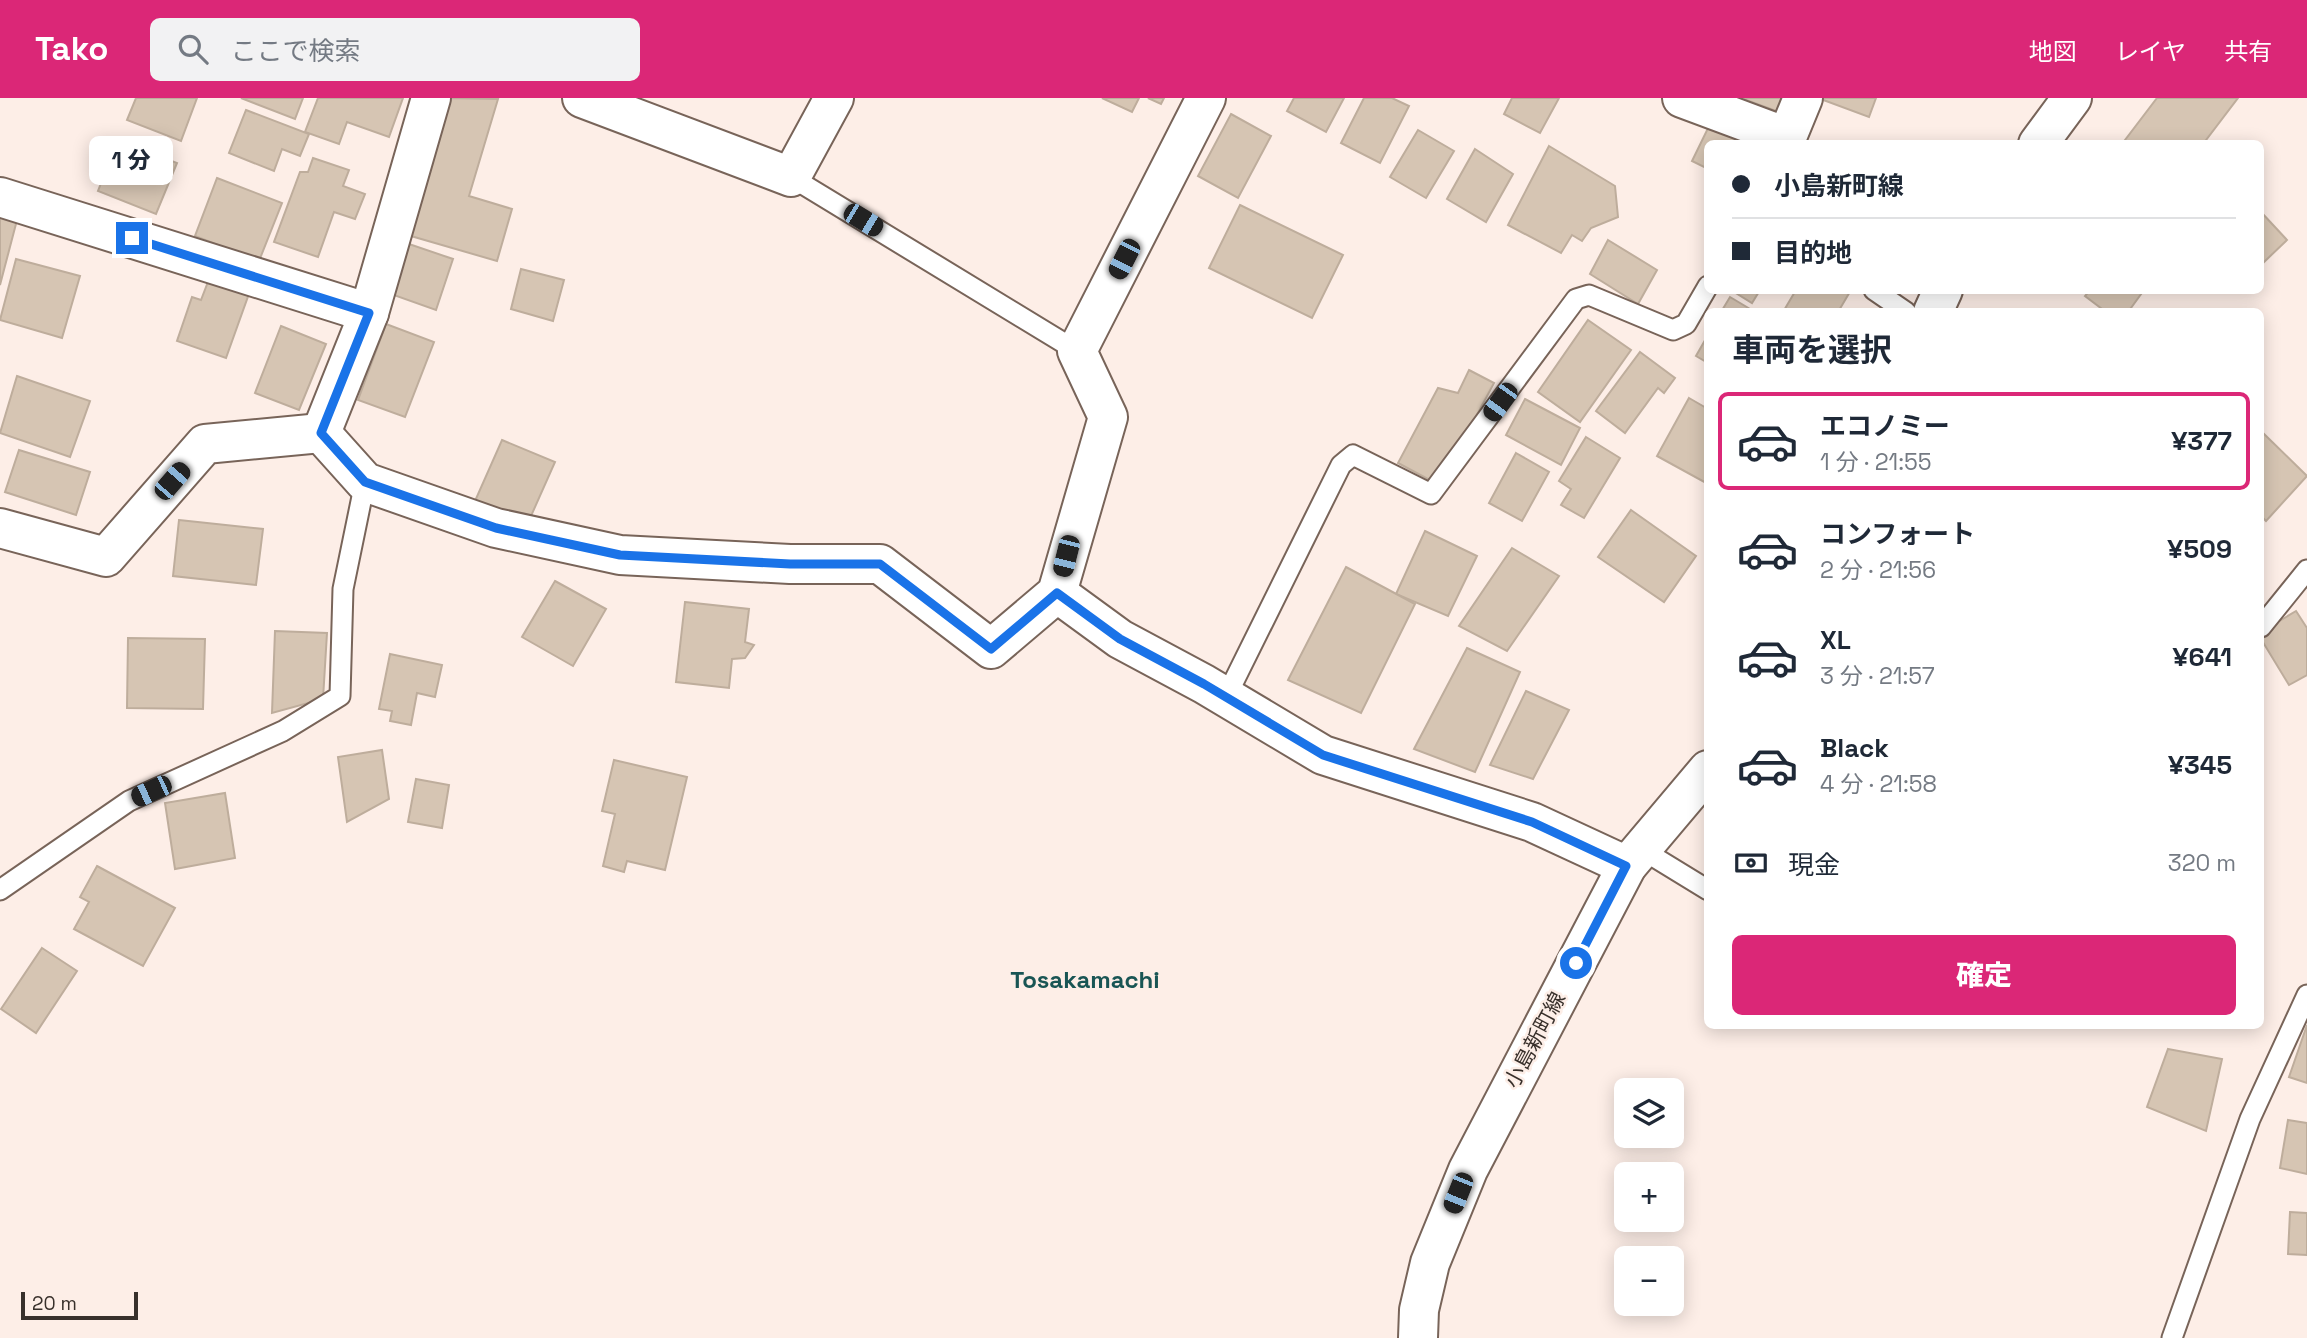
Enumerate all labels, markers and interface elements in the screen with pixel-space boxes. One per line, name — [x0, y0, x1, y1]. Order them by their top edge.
search box — [150, 18, 640, 81]
text: Tako — [35, 28, 108, 70]
icon: search — [174, 30, 212, 68]
text: ここで検索 — [230, 34, 360, 68]
text: 地図 — [2029, 36, 2077, 67]
text: レイヤ — [2115, 36, 2186, 67]
text: 共有 — [2224, 36, 2272, 67]
callout: 1 分 — [90, 136, 174, 186]
text: 1 分 — [111, 145, 151, 175]
text: 小島新町線 — [1774, 169, 1904, 203]
car — [840, 200, 887, 240]
route end — [116, 222, 148, 254]
car — [1106, 236, 1143, 282]
text: 目的地 — [1774, 236, 1852, 270]
text: 車両を選択 — [1732, 330, 1892, 370]
car — [1480, 379, 1521, 425]
text: エコノミー — [1820, 409, 1950, 443]
icon: car — [1736, 410, 1799, 473]
text: ¥377 — [2171, 424, 2232, 458]
text: 1 分 · 21:55 — [1820, 447, 1932, 477]
car — [151, 458, 194, 504]
text: コンフォート — [1820, 517, 1975, 551]
icon: car — [1736, 518, 1799, 581]
text: ¥509 — [2167, 532, 2232, 566]
car — [1051, 533, 1082, 579]
text: 2 分 · 21:56 — [1820, 555, 1936, 585]
text: XL — [1820, 623, 1851, 657]
icon: car — [1736, 626, 1799, 689]
text: ¥641 — [2173, 640, 2232, 674]
text: 3 分 · 21:57 — [1820, 661, 1935, 691]
text: Black — [1820, 731, 1889, 765]
icon: car — [1736, 734, 1799, 797]
text: ¥345 — [2168, 748, 2232, 782]
text: 4 分 · 21:58 — [1820, 769, 1937, 799]
car — [128, 773, 175, 809]
icon: cash — [1732, 844, 1770, 882]
text: 現金 — [1788, 848, 1840, 882]
text: 320 m — [2168, 848, 2236, 878]
button: 確定 — [1732, 935, 2236, 1015]
route start — [1560, 947, 1592, 979]
district label: Tosakamachi — [1010, 964, 1160, 995]
street label: 小島新町線 — [1498, 987, 1571, 1092]
map controls — [1614, 1078, 1684, 1316]
button: layers — [1614, 1078, 1684, 1148]
button: + — [1614, 1162, 1684, 1232]
car — [1441, 1170, 1476, 1216]
button: − — [1614, 1246, 1684, 1316]
scale bar — [21, 1289, 138, 1321]
text: 20 m — [32, 1291, 77, 1316]

